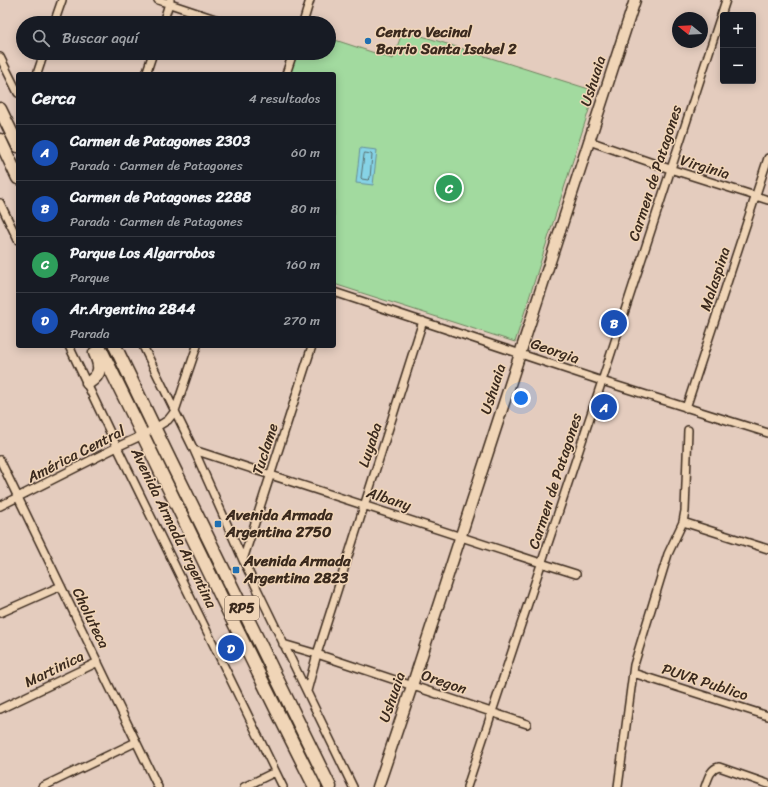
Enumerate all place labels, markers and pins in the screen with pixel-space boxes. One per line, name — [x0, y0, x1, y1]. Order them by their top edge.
place label: Centro Vecinal Barrio Santa Isabel 2 — [375, 19, 517, 62]
marker: Centro Vecinal Barrio Santa Isabel 2 — [363, 36, 373, 46]
pin: C — [436, 173, 462, 203]
pin: B — [601, 308, 627, 338]
pin: A — [591, 392, 617, 422]
place label: Avenida Armada Argentina 2750 — [225, 502, 333, 545]
marker: Avenida Armada Argentina 2750 — [213, 519, 223, 529]
place label: Avenida Armada Argentina 2823 — [243, 548, 351, 591]
marker: Avenida Armada Argentina 2823 — [231, 565, 241, 575]
pin: D — [218, 633, 244, 663]

